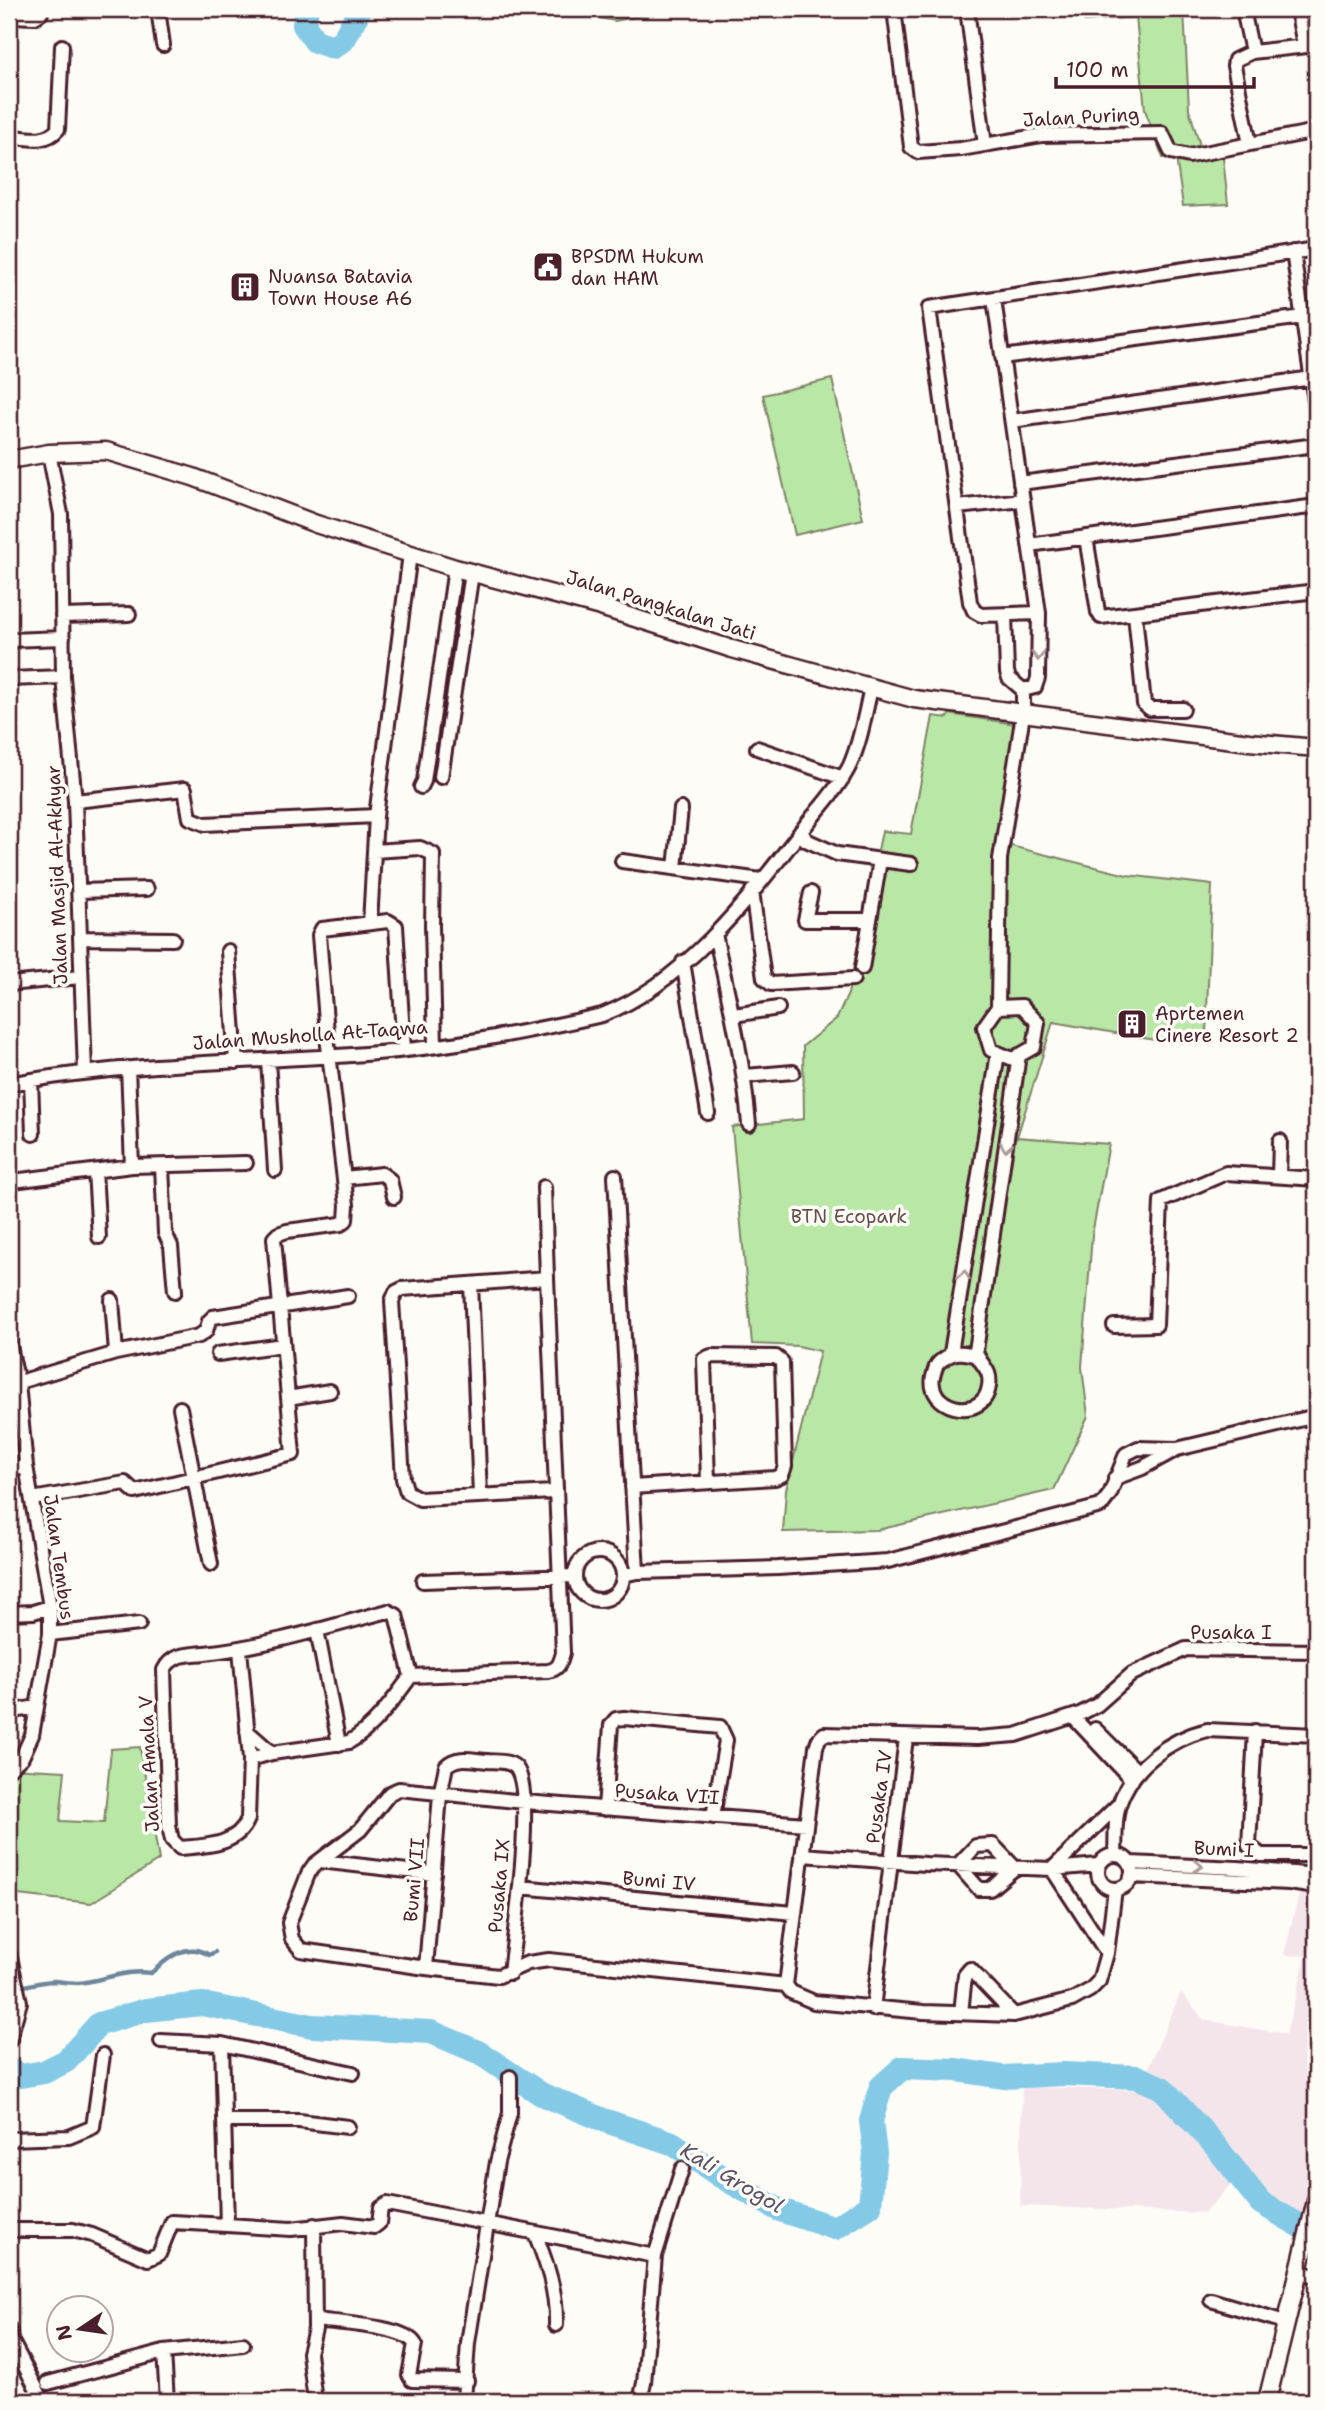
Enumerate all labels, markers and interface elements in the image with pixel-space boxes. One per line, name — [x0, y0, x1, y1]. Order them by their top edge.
scale bar — [1056, 46, 1253, 90]
text: 100 m — [1066, 56, 1129, 84]
street label: Jalan Puring — [1022, 101, 1140, 133]
place label: BPSDM Hukum dan HAM — [571, 244, 704, 291]
public building icon: BPSDM Hukum dan HAM — [531, 250, 565, 284]
place label: Nuansa Batavia Town House A6 — [268, 264, 413, 311]
building icon: Nuansa Batavia Town House A6 — [228, 270, 262, 304]
street label: Jalan Pangkalan Jati — [563, 564, 759, 646]
one-way arrow — [1030, 651, 1046, 662]
street label: Jalan Masjid Al-Akhyar — [41, 765, 73, 985]
place label: Aprtemen Cinere Resort 2 — [1155, 1001, 1299, 1048]
building icon: Aprtemen Cinere Resort 2 — [1115, 1007, 1149, 1041]
street label: Jalan Musholla At-Taqwa — [192, 1014, 429, 1056]
one-way arrow — [999, 1141, 1014, 1153]
park label: BTN Ecopark — [791, 1204, 907, 1229]
one-way arrow — [956, 1269, 971, 1281]
street label: Jalan Tembus — [38, 1493, 80, 1621]
street label: Pusaka I — [1190, 1620, 1272, 1645]
street label: Jalan Amala V — [133, 1695, 165, 1833]
street label: Pusaka IV — [860, 1749, 898, 1845]
street label: Pusaka VII — [614, 1778, 720, 1810]
street label: Bumi I — [1193, 1835, 1255, 1863]
street label: Bumi VII — [398, 1837, 430, 1923]
street label: Pusaka IX — [482, 1838, 516, 1934]
one-way arrow — [1193, 1859, 1204, 1874]
street label: Bumi IV — [621, 1865, 697, 1897]
water label: Kali Grogol — [675, 2136, 789, 2220]
north arrow — [46, 2294, 116, 2364]
text: N — [50, 2323, 78, 2343]

